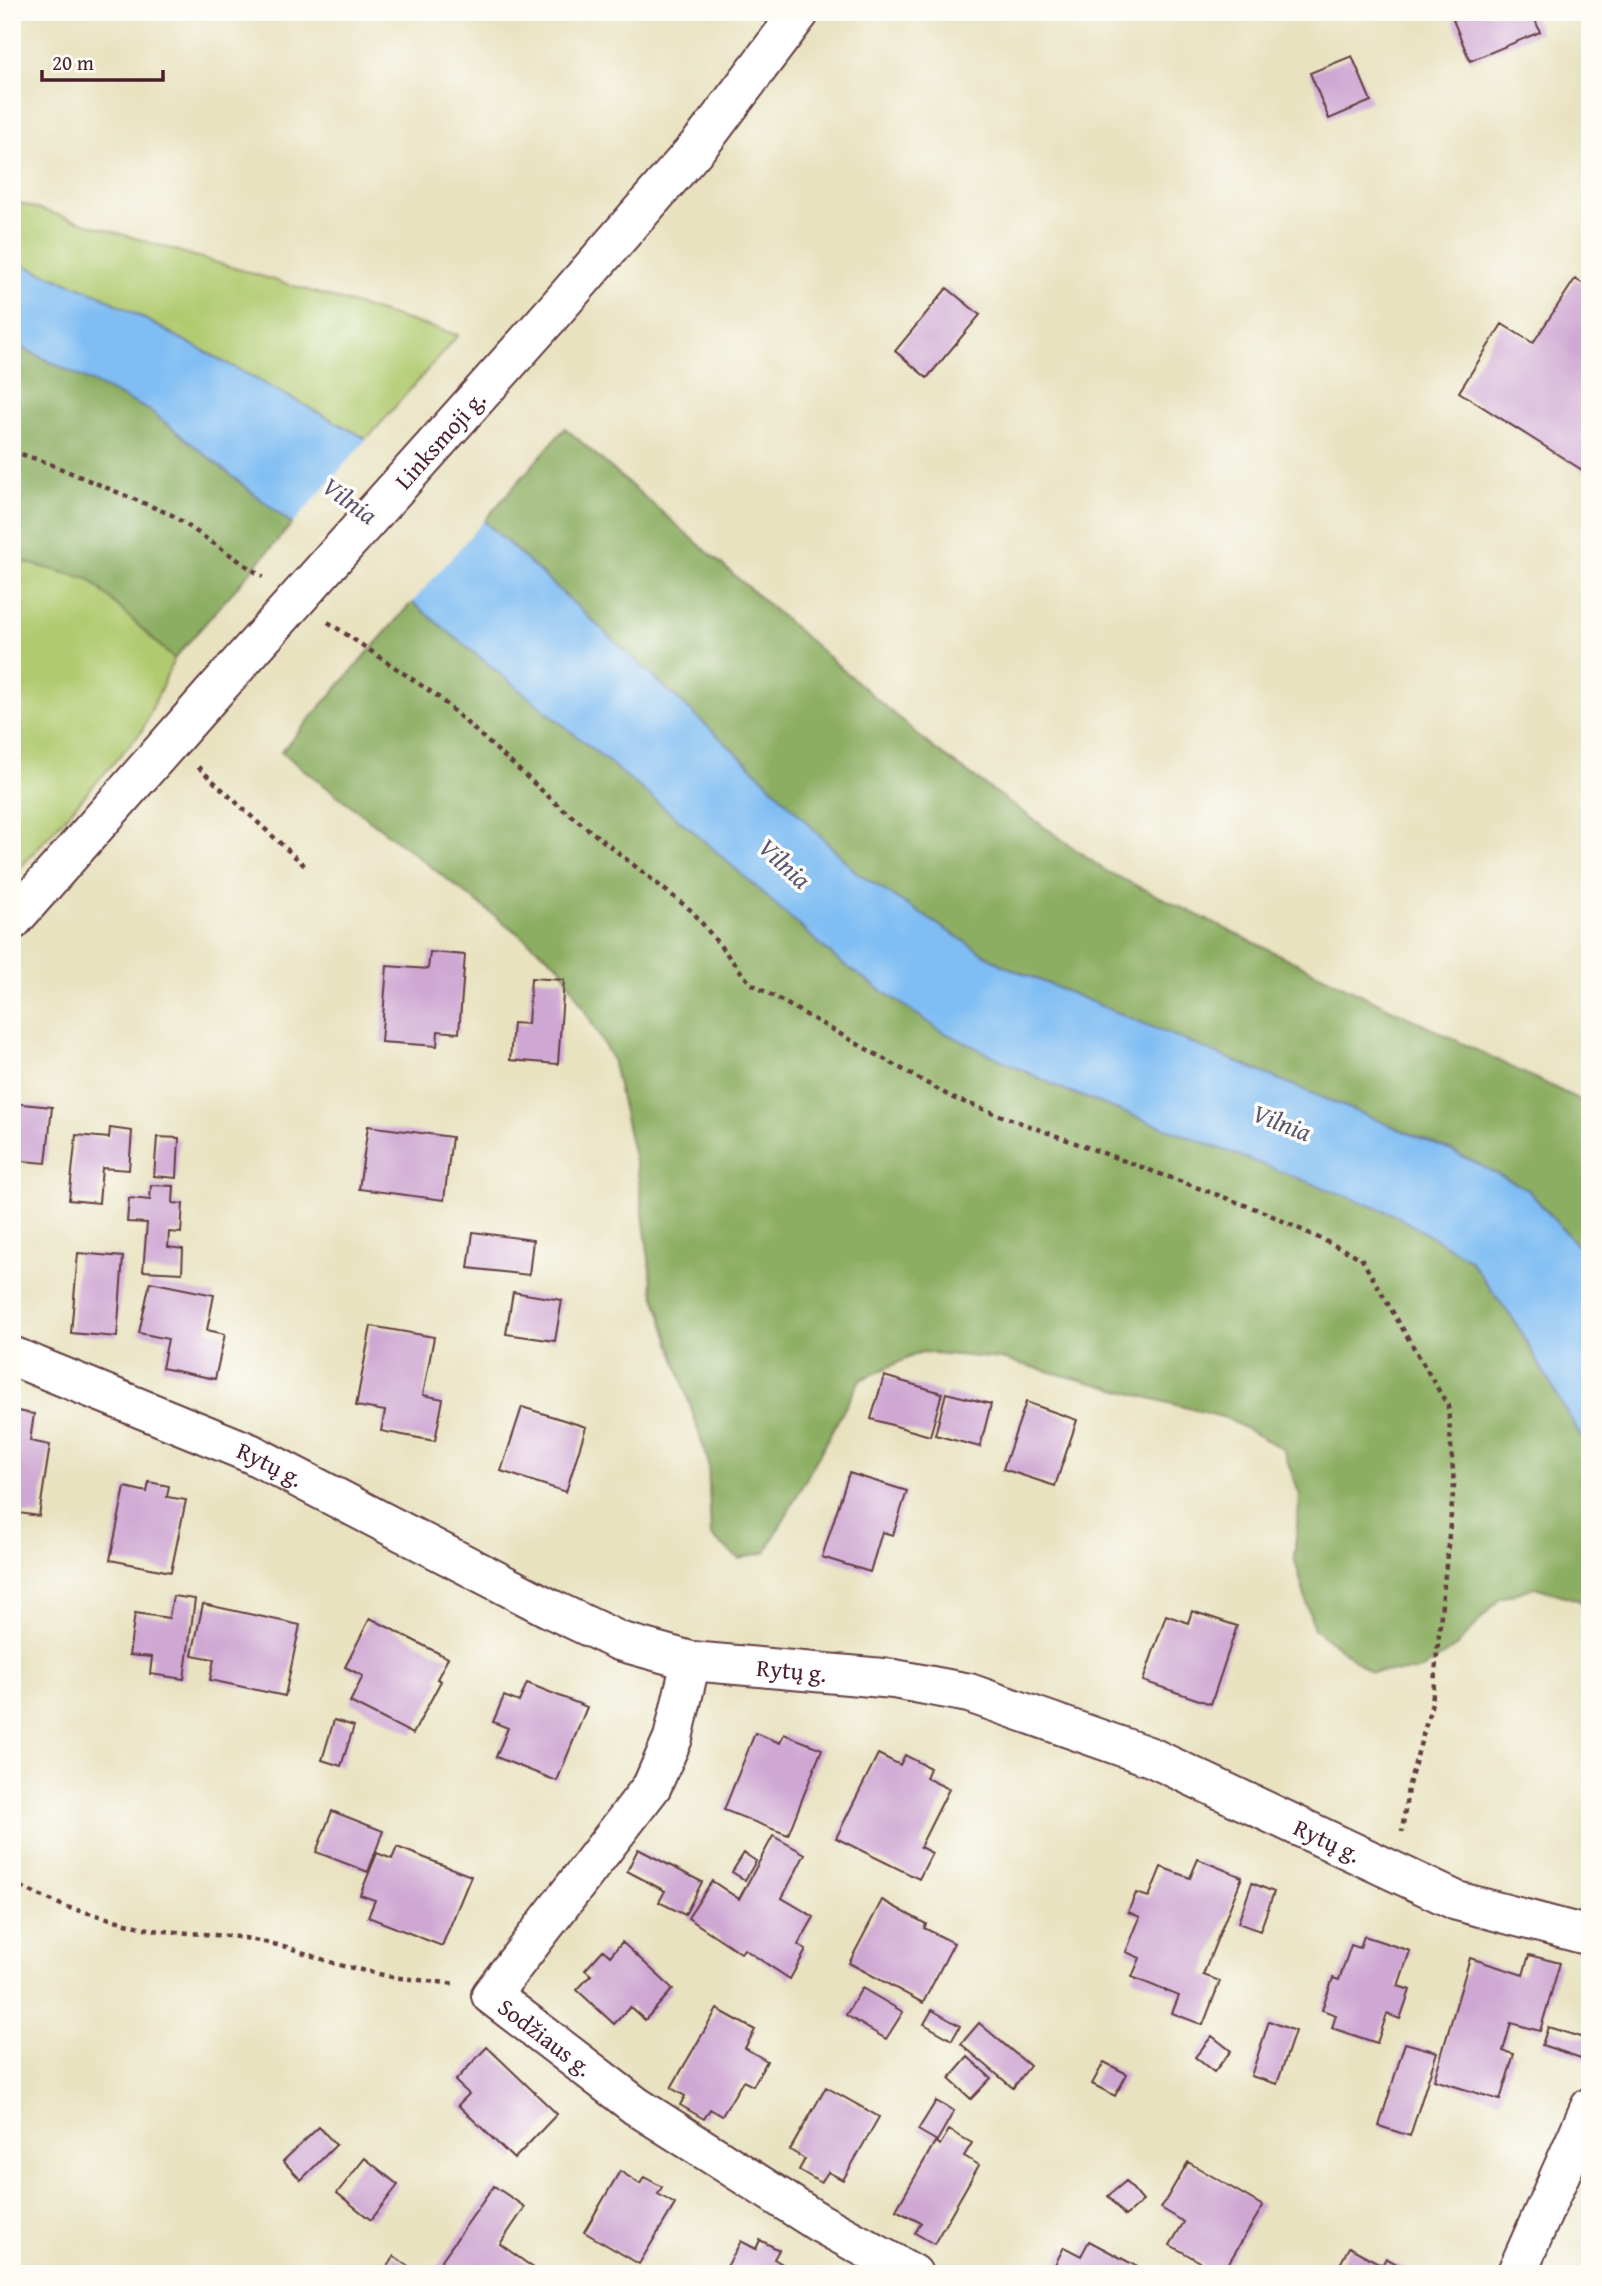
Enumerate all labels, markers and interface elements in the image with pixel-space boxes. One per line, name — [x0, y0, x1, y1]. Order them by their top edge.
scale bar — [42, 38, 163, 82]
text: 20 m — [52, 47, 94, 78]
street label: Linksmoji g. — [386, 382, 493, 497]
water label: Vilnia — [314, 466, 386, 534]
water label: Vilnia — [750, 828, 820, 898]
water label: Vilnia — [1247, 1093, 1317, 1151]
street label: Rytų g. — [232, 1432, 310, 1495]
street label: Rytų g. — [755, 1649, 828, 1690]
street label: Rytų g. — [1288, 1809, 1367, 1871]
street label: Sodžiaus g. — [491, 1989, 600, 2084]

